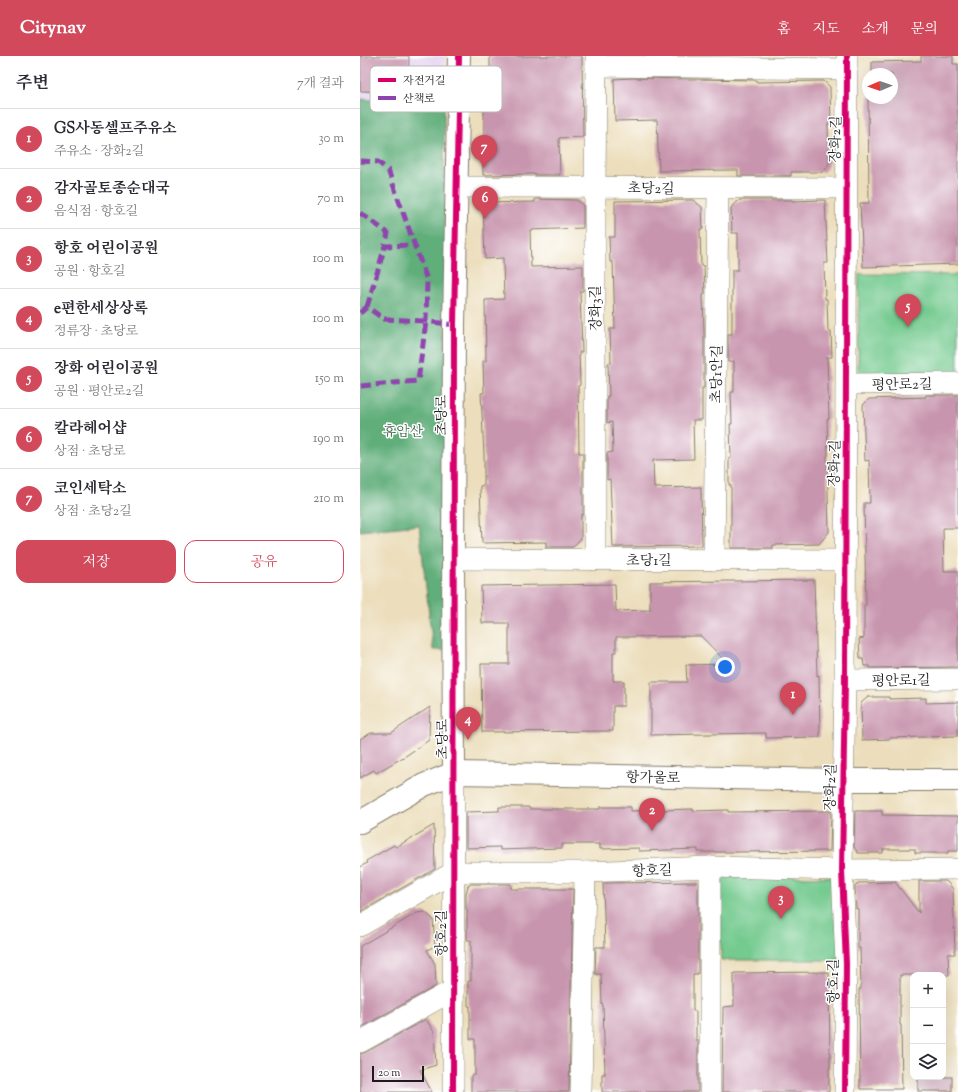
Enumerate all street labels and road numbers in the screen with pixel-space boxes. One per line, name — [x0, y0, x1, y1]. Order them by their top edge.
street label: 장화2길 — [827, 115, 847, 163]
street label: 초당2길 — [627, 180, 675, 200]
street label: 장화3길 — [587, 285, 607, 331]
street label: 초당1안길 — [707, 344, 729, 404]
street label: 평안로2길 — [872, 375, 933, 397]
street label: 초당로 — [433, 394, 453, 435]
street label: 장화2길 — [826, 439, 846, 487]
street label: 초당1길 — [626, 552, 672, 572]
street label: 평안로1길 — [871, 671, 931, 693]
street label: 초당로 — [434, 718, 454, 759]
street label: 장화2길 — [822, 763, 842, 811]
street label: 항가울로 — [626, 769, 681, 789]
street label: 항호길 — [631, 861, 673, 883]
street label: 항호2길 — [433, 909, 453, 957]
street label: 항호1길 — [825, 958, 845, 1004]

